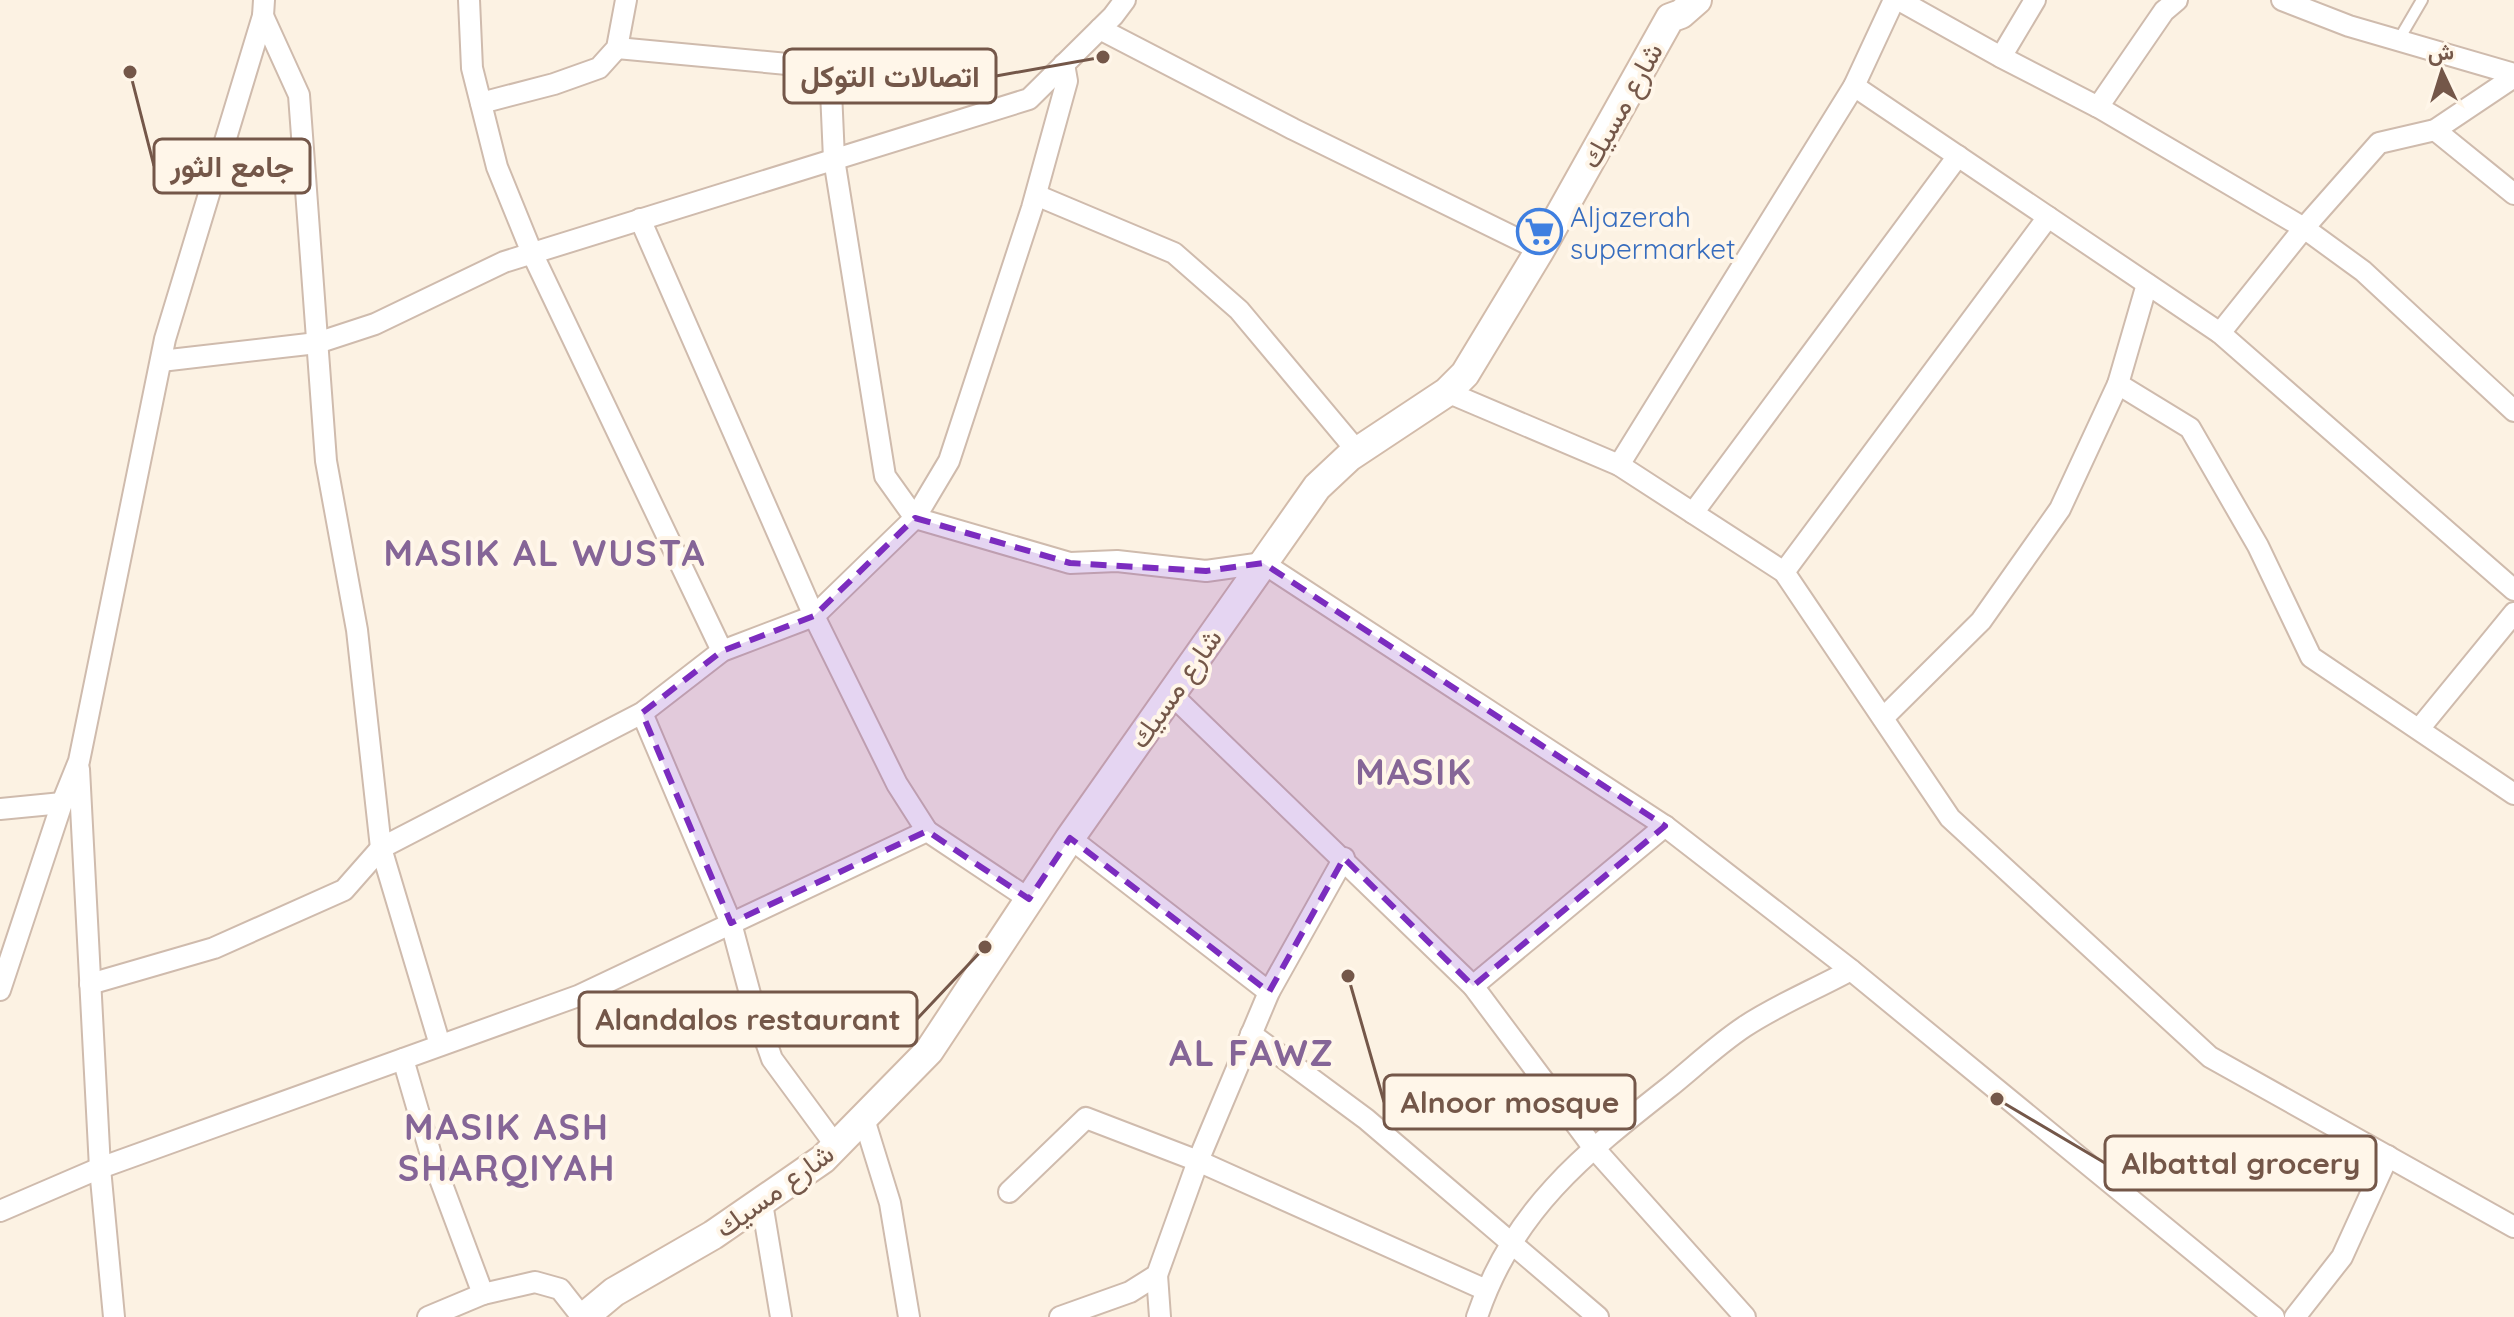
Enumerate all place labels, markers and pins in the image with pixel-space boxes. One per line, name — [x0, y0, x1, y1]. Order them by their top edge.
callout: اتصالات التوكل — [784, 49, 996, 103]
callout: جامع الثور — [154, 139, 310, 193]
place label: Aljazerah supermarket — [1570, 199, 1736, 266]
supermarket icon: Aljazerah supermarket — [1515, 208, 1563, 256]
callout: Alandalos restaurant — [579, 992, 917, 1046]
callout: Alnoor mosque — [1384, 1075, 1635, 1129]
callout: Albattal grocery — [2105, 1136, 2376, 1190]

